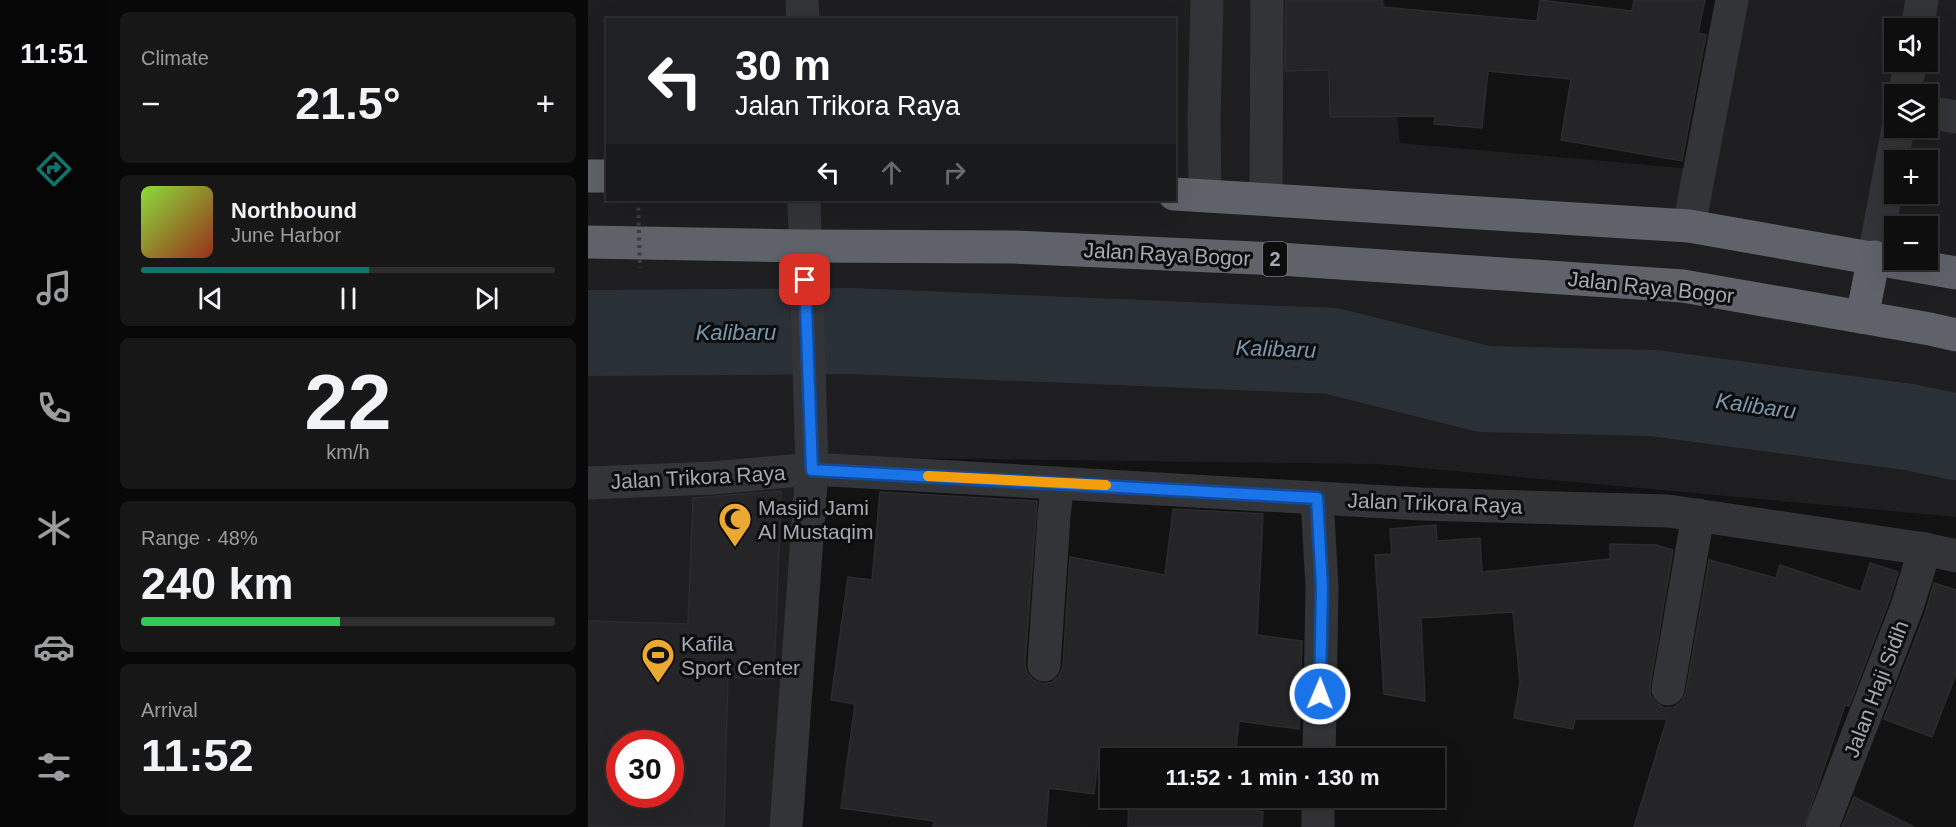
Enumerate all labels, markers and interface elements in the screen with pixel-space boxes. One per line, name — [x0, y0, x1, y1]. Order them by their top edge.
map controls — [1884, 18, 1938, 270]
button: sound — [1884, 18, 1938, 72]
text: 11:51 — [20, 39, 88, 69]
icon: left — [636, 42, 714, 120]
text: 30 m — [735, 42, 831, 89]
text: Climate — [141, 47, 209, 69]
text: 21.5° — [295, 78, 401, 129]
button: layers — [1884, 84, 1938, 138]
text: − — [141, 85, 160, 122]
text: + — [536, 85, 555, 122]
text: Jalan Trikora Raya — [735, 91, 960, 121]
icon: directions — [33, 148, 75, 190]
button: + — [1884, 150, 1938, 204]
icon: left — [812, 156, 845, 189]
icon: ahead — [875, 156, 908, 189]
icon: right — [938, 156, 971, 189]
text: Northbound — [231, 198, 357, 223]
button: − — [1884, 216, 1938, 270]
text: June Harbor — [231, 224, 341, 246]
street label: Jalan Raya Bogor — [1083, 238, 1251, 270]
road number: 2 — [1263, 242, 1287, 276]
pin — [779, 254, 830, 305]
icon: arrive — [788, 263, 821, 296]
icon: music — [33, 267, 75, 309]
street label: Jalan Raya Bogor — [1567, 267, 1735, 307]
icon: previous — [194, 282, 227, 315]
icon: pause — [332, 282, 365, 315]
icon: next — [470, 282, 503, 315]
water label: Kalibaru — [696, 320, 776, 345]
water label: Kalibaru — [1235, 335, 1317, 363]
text: 22 — [305, 358, 391, 446]
icon: phone — [33, 387, 75, 429]
water label: Kalibaru — [1714, 388, 1798, 424]
text: km/h — [326, 441, 370, 463]
street label: Jalan Trikora Raya — [610, 461, 786, 493]
street label: Jalan Trikora Raya — [1347, 488, 1523, 518]
place label: Masjid Jami Al Mustaqim — [758, 496, 874, 543]
mosque icon: Masjid Jami Al Mustaqim — [717, 501, 753, 548]
icon: climate — [33, 507, 75, 549]
text: Range · 48% — [141, 527, 258, 549]
text: 240 km — [141, 558, 294, 609]
street label: Jalan Haji Sidih — [1839, 617, 1913, 761]
icon: car — [33, 626, 75, 668]
place label: Kafila Sport Center — [681, 632, 800, 679]
sports icon: Kafila Sport Center — [640, 637, 676, 684]
position arrow — [1288, 662, 1352, 726]
text: Arrival — [141, 699, 198, 721]
text: 11:52 — [141, 730, 254, 781]
speed limit sign: 30 — [606, 730, 684, 808]
icon: filters — [33, 746, 75, 788]
text: 11:52 · 1 min · 130 m — [1166, 765, 1380, 790]

